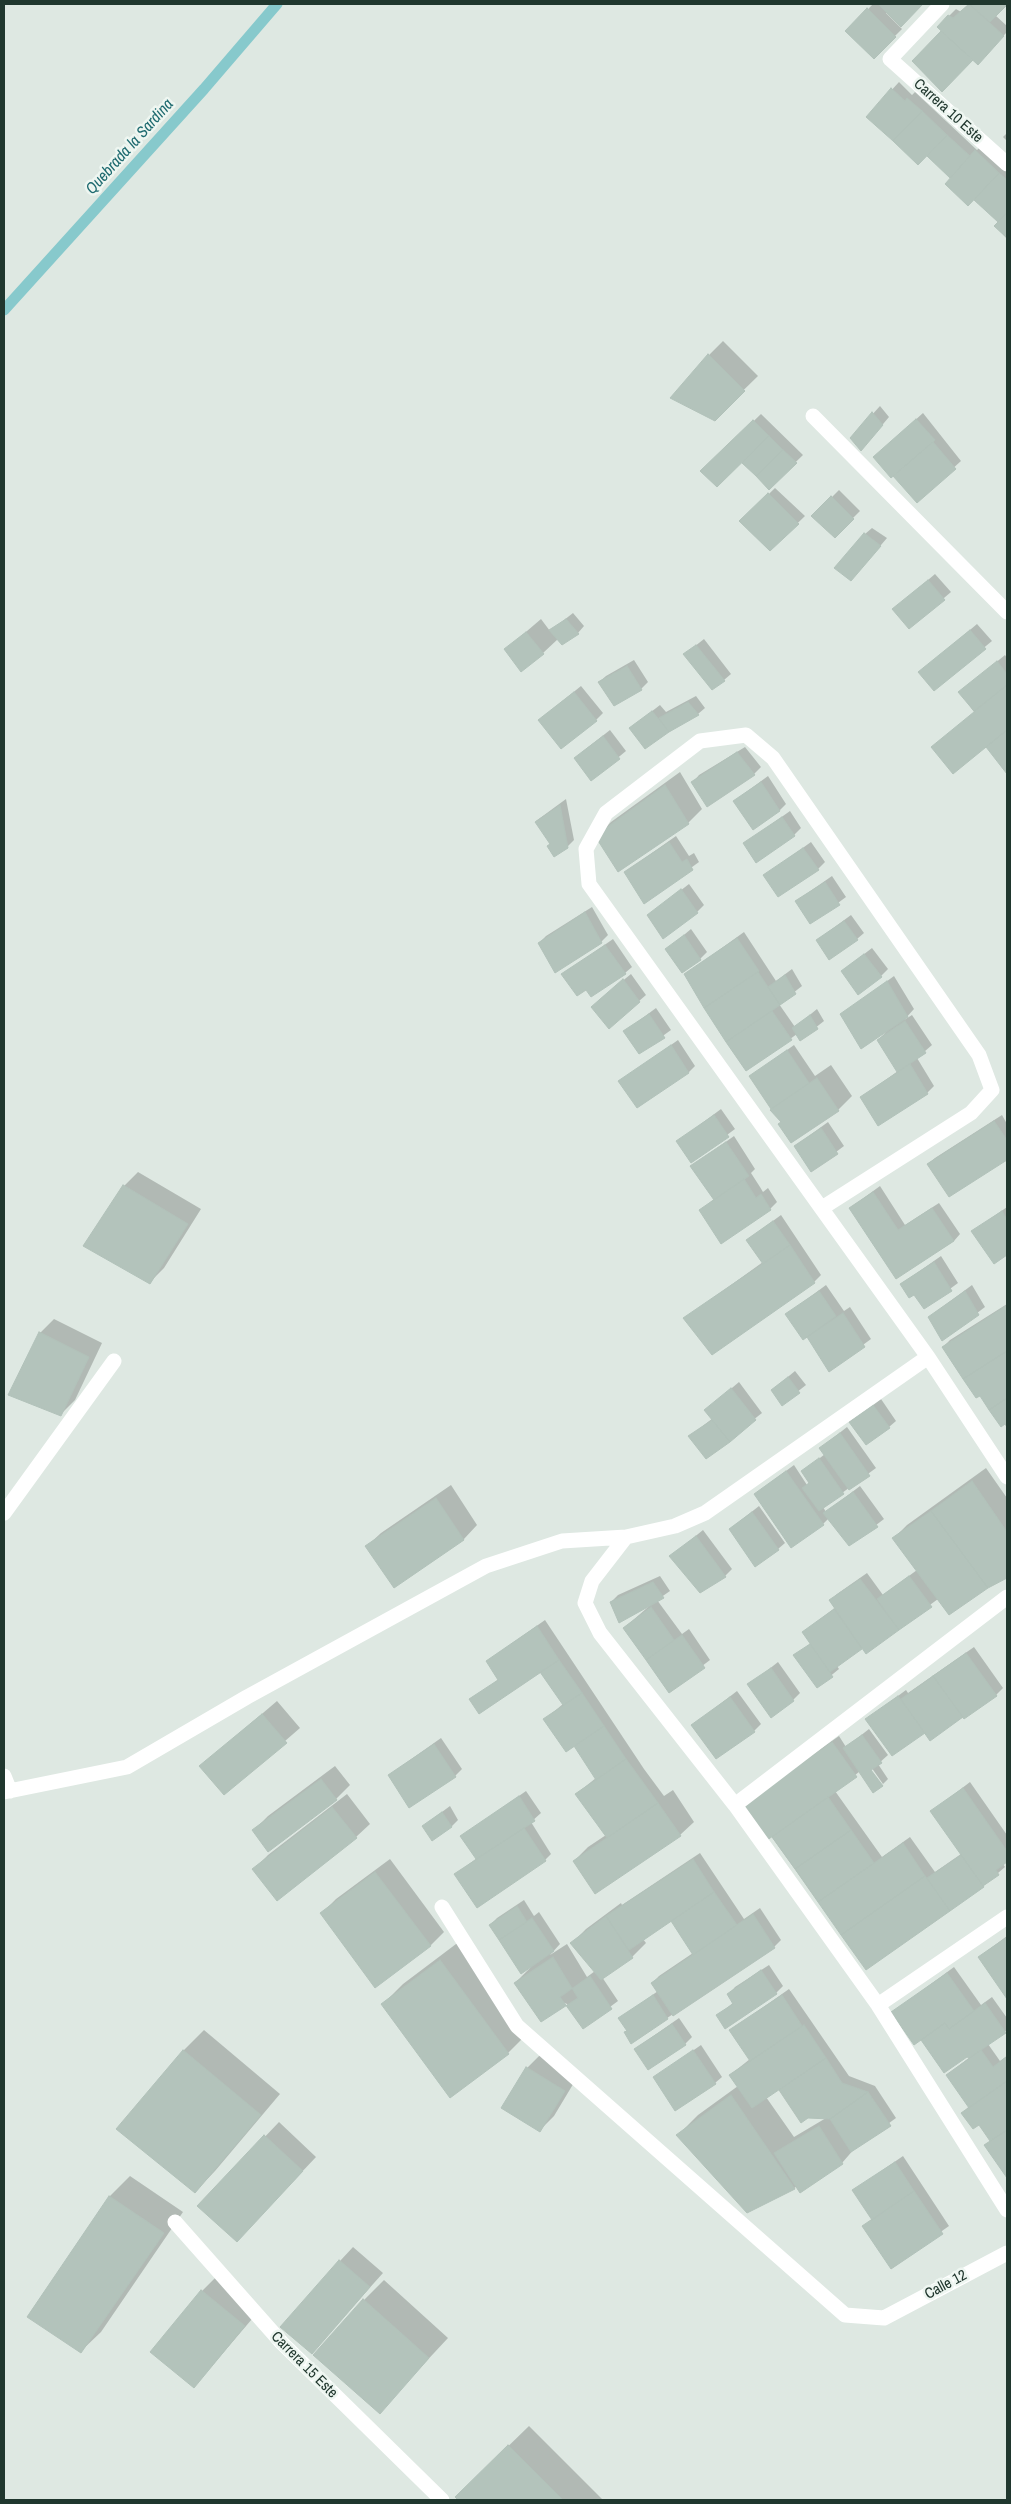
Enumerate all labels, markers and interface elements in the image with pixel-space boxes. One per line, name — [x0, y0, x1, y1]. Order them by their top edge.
street label: Carrera 10 Este — [910, 75, 986, 147]
water label: Quebrada la Sardina — [82, 95, 178, 199]
street label: Calle 12 — [922, 2266, 970, 2304]
street label: Carrera 15 Este — [267, 2328, 341, 2402]

